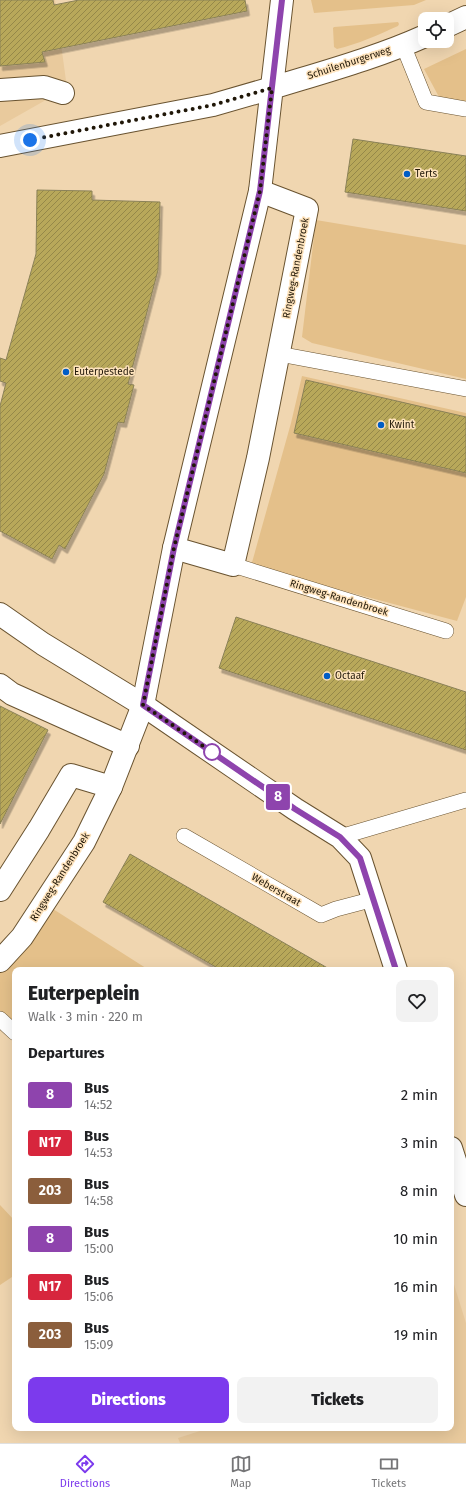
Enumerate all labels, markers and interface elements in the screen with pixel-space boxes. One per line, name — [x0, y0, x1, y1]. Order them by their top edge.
map controls — [418, 12, 454, 48]
button: locate — [418, 12, 454, 48]
street label: Schuilenburgerweg — [306, 44, 393, 82]
your location — [20, 130, 40, 150]
place label: Terts — [415, 168, 438, 180]
marker: Terts — [402, 169, 412, 179]
street label: Ringweg-Randenbroek — [280, 216, 312, 319]
place label: Euterpestede — [74, 366, 134, 378]
marker: Euterpestede — [61, 367, 71, 377]
place label: Kwint — [389, 419, 415, 431]
marker: Kwint — [376, 420, 386, 430]
street label: Ringweg-Randenbroek — [288, 577, 390, 619]
place label: Octaaf — [335, 670, 365, 682]
marker: Octaaf — [322, 671, 332, 681]
unlabelled marker — [203, 743, 221, 761]
line badge: 8 — [265, 784, 291, 810]
text: 8 — [274, 788, 282, 805]
street label: Ringweg-Randenbroek — [28, 830, 93, 923]
street label: Weberstraat — [249, 871, 303, 909]
button: heart — [396, 980, 438, 1022]
text: Euterpeplein — [28, 982, 140, 1005]
text: Walk · 3 min · 220 m — [28, 1009, 143, 1024]
text: Departures — [28, 1044, 105, 1062]
text: Bus — [84, 1079, 109, 1097]
text: 8 — [46, 1086, 54, 1103]
text: 2 min — [401, 1086, 438, 1104]
text: 14:52 — [84, 1097, 113, 1112]
text: Bus — [84, 1127, 109, 1145]
text: N17 — [39, 1134, 61, 1151]
text: 3 min — [401, 1134, 438, 1152]
text: 14:53 — [84, 1145, 113, 1160]
text: Bus — [84, 1175, 109, 1193]
text: 203 — [39, 1182, 61, 1199]
text: 8 min — [400, 1182, 438, 1200]
text: 14:58 — [84, 1193, 113, 1208]
text: Bus — [84, 1223, 109, 1241]
text: 8 — [46, 1230, 54, 1247]
text: 10 min — [393, 1230, 438, 1248]
text: 15:00 — [84, 1241, 114, 1256]
text: Bus — [84, 1271, 109, 1289]
text: N17 — [39, 1278, 61, 1295]
text: 16 min — [394, 1278, 438, 1296]
text: 15:06 — [84, 1289, 113, 1304]
text: Bus — [84, 1319, 109, 1337]
text: 203 — [39, 1326, 61, 1343]
text: 19 min — [394, 1326, 438, 1344]
text: 15:09 — [84, 1337, 113, 1352]
button: Directions — [28, 1377, 229, 1423]
button: Tickets — [237, 1377, 438, 1423]
tab: Directions — [60, 1453, 110, 1490]
tab: Map — [230, 1453, 252, 1490]
tab: Tickets — [372, 1453, 406, 1490]

